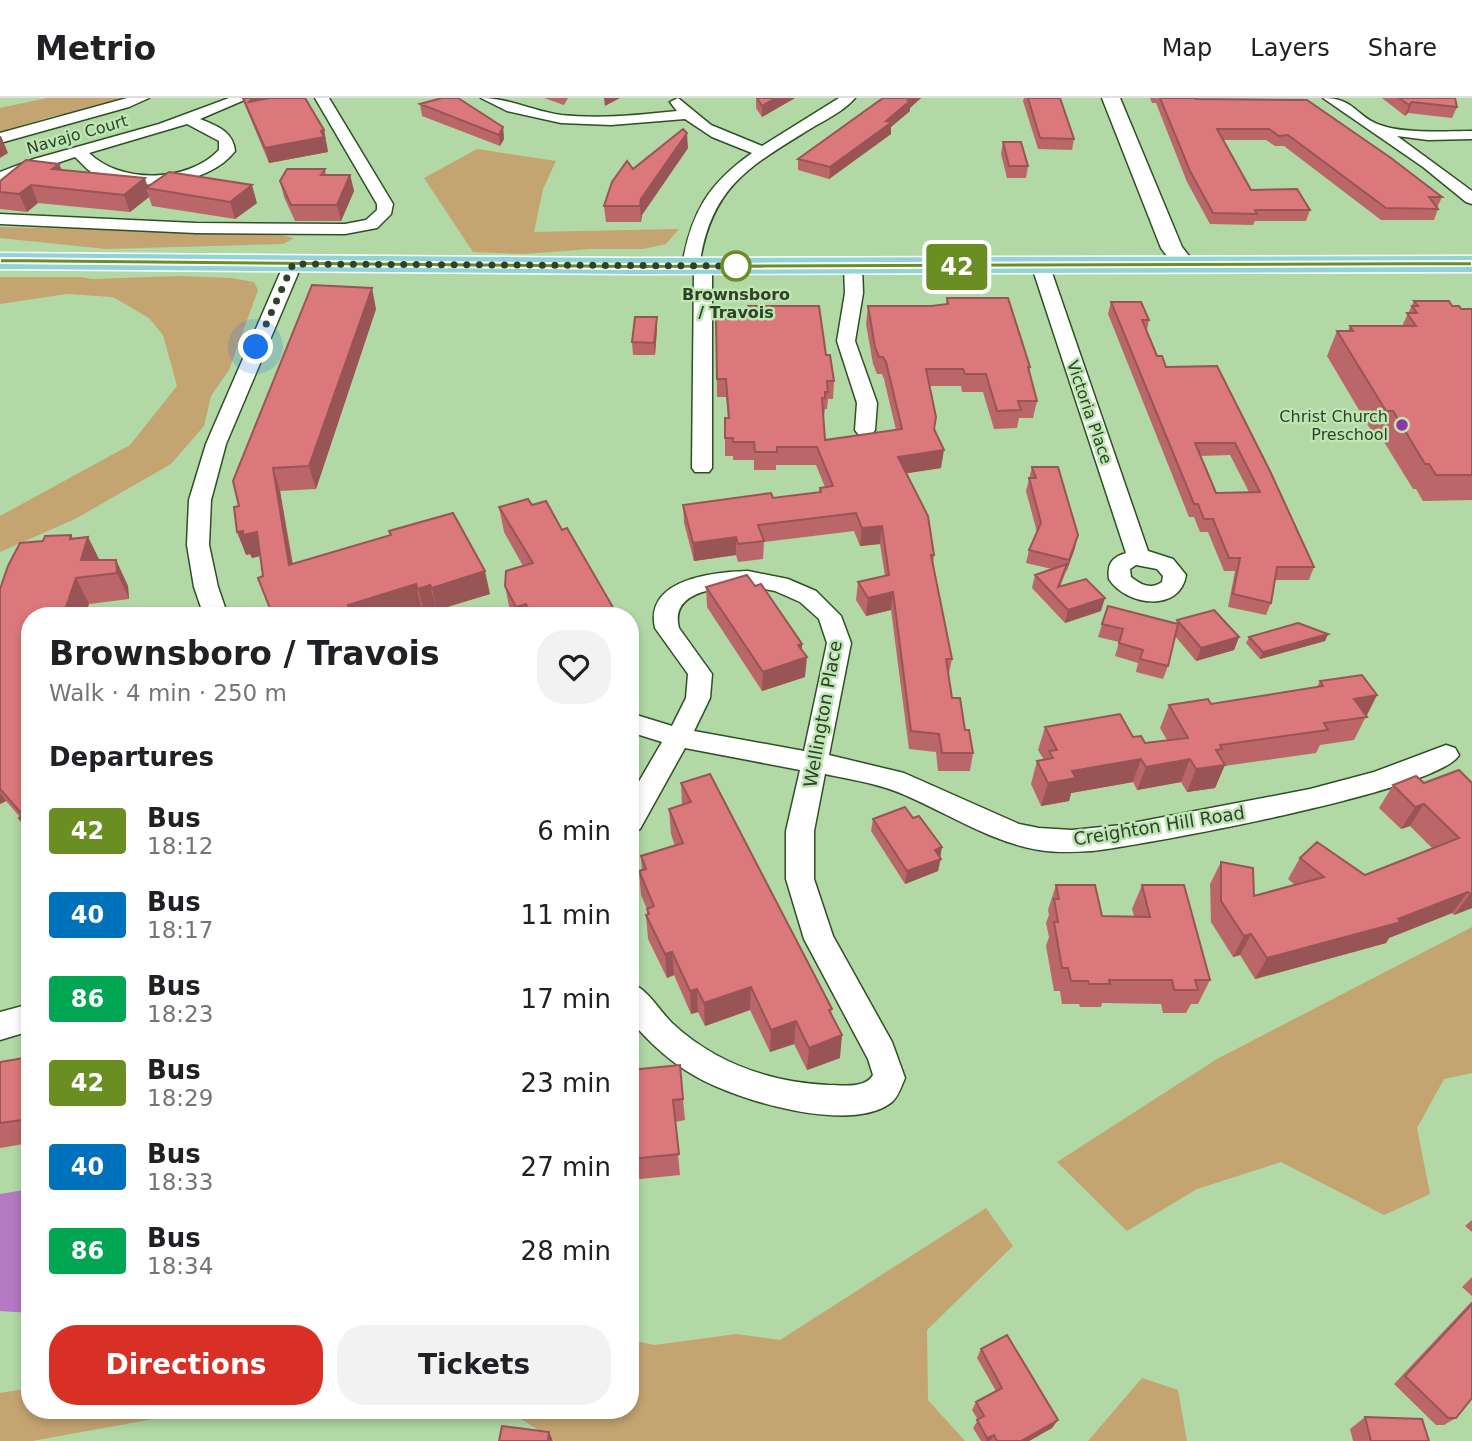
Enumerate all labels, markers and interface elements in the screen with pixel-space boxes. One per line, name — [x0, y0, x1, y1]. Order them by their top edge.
text: Metrio — [35, 29, 156, 68]
text: Map — [1162, 34, 1212, 62]
text: Layers — [1250, 34, 1330, 62]
text: Share — [1368, 34, 1437, 62]
street label: Navajo Court — [24, 111, 130, 158]
line badge: 42 — [926, 244, 988, 290]
marker: Brownsboro / Travois — [721, 251, 751, 281]
text: 42 — [940, 253, 974, 281]
place label: Brownsboro / Travois — [682, 285, 790, 322]
your location — [238, 329, 273, 364]
street label: Victoria Place — [1063, 358, 1116, 466]
place label: Christ Church Preschool — [1279, 407, 1388, 444]
marker: Christ Church Preschool — [1394, 417, 1410, 433]
button: heart — [537, 630, 611, 704]
text: Brownsboro / Travois — [49, 634, 440, 673]
street label: Wellington Place — [799, 639, 846, 789]
text: Walk · 4 min · 250 m — [49, 680, 287, 706]
text: Departures — [49, 742, 214, 772]
street label: Creighton Hill Road — [1072, 802, 1246, 849]
text: Bus — [147, 803, 201, 833]
text: 6 min — [537, 816, 611, 846]
text: 42 — [71, 817, 104, 845]
text: 18:12 — [147, 833, 213, 859]
text: Bus — [147, 887, 201, 917]
text: 11 min — [521, 900, 611, 930]
text: 40 — [71, 901, 104, 929]
text: 18:17 — [147, 917, 213, 943]
text: Bus — [147, 971, 201, 1001]
text: 17 min — [521, 984, 611, 1014]
text: 86 — [71, 985, 104, 1013]
text: 18:23 — [147, 1001, 213, 1027]
text: Bus — [147, 1055, 201, 1085]
text: 23 min — [521, 1068, 611, 1098]
text: 42 — [71, 1069, 104, 1097]
text: 18:29 — [147, 1085, 213, 1111]
text: Bus — [147, 1139, 201, 1169]
text: 27 min — [521, 1152, 611, 1182]
text: 40 — [71, 1153, 104, 1181]
text: 18:33 — [147, 1169, 213, 1195]
text: Bus — [147, 1223, 201, 1253]
text: 28 min — [521, 1236, 611, 1266]
text: 86 — [71, 1237, 104, 1265]
text: 18:34 — [147, 1253, 213, 1279]
button: Directions — [49, 1325, 323, 1405]
button: Tickets — [337, 1325, 611, 1405]

